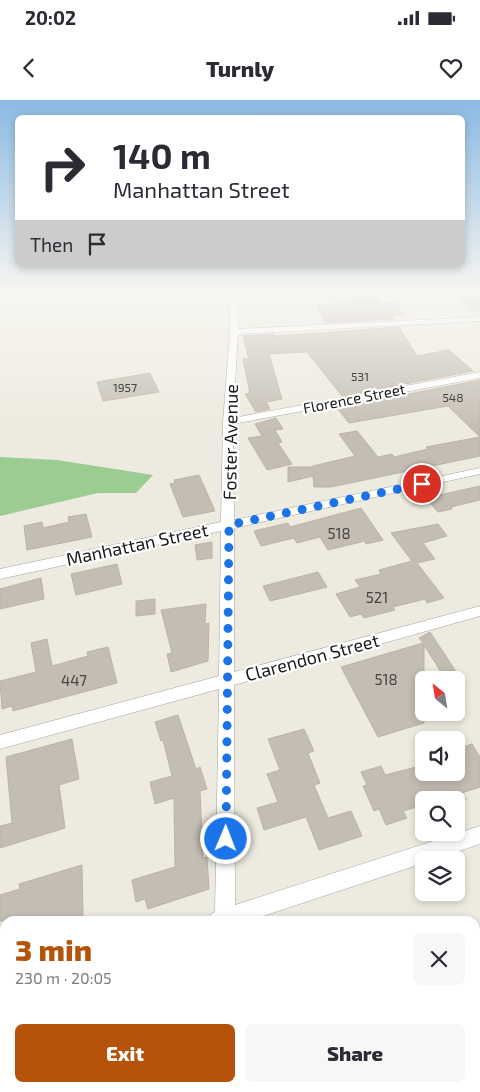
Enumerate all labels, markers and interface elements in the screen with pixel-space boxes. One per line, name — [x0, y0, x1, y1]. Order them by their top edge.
text: 20:02 — [25, 6, 76, 29]
icon: back — [15, 54, 43, 82]
icon: heart — [437, 54, 465, 82]
text: Turnly — [206, 55, 274, 81]
text: 140 m — [113, 134, 211, 176]
icon: right — [30, 135, 95, 200]
text: Manhattan Street — [113, 176, 290, 202]
icon: arrive — [83, 230, 111, 258]
text: Then — [30, 233, 73, 256]
house number: 531 — [351, 369, 369, 383]
street label: Florence Street — [301, 379, 407, 417]
house number: 1957 — [113, 380, 137, 394]
street label: Foster Avenue — [218, 384, 242, 500]
house number: 548 — [442, 390, 464, 404]
pin — [401, 463, 443, 505]
icon: arrive — [408, 470, 436, 498]
street label: Manhattan Street — [64, 518, 210, 570]
house number: 518 — [327, 524, 351, 542]
house number: 521 — [366, 588, 388, 606]
street label: Clarendon Street — [243, 629, 381, 685]
house number: 518 — [374, 670, 398, 688]
house number: 447 — [61, 671, 87, 689]
north arrow — [415, 671, 465, 721]
map controls — [415, 671, 465, 901]
button: sound — [415, 731, 465, 781]
button: search — [415, 791, 465, 841]
position arrow — [199, 812, 251, 864]
button: layers — [415, 851, 465, 901]
text: 3 min — [15, 931, 92, 967]
button: close — [413, 933, 465, 985]
text: 230 m · 20:05 — [15, 968, 112, 987]
button: Exit — [15, 1024, 235, 1082]
button: Share — [245, 1024, 465, 1082]

